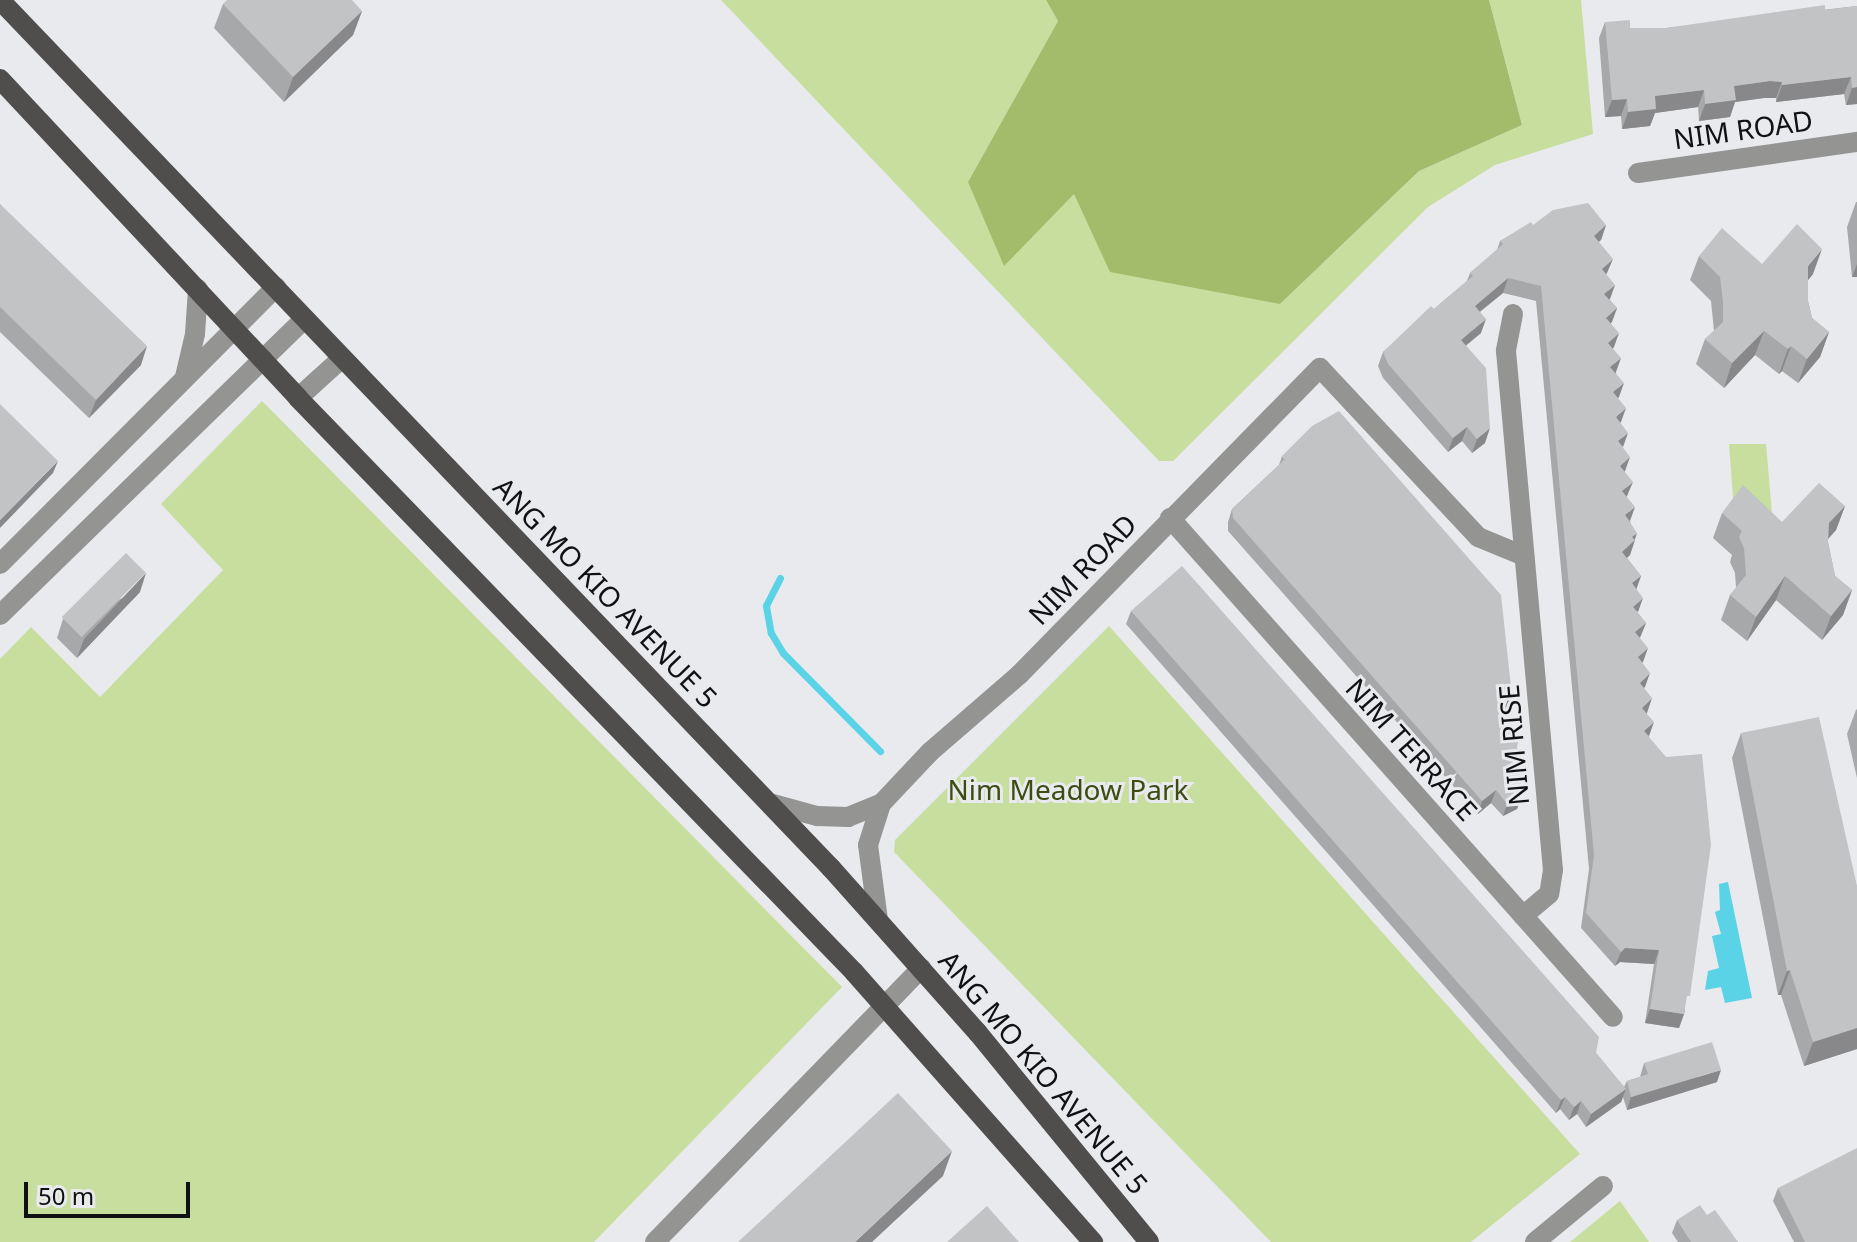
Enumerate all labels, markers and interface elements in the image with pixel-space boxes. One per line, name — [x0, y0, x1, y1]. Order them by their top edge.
street label: NIM ROAD — [1671, 103, 1815, 155]
street label: ANG MO KIO AVENUE 5 — [487, 470, 725, 714]
street label: NIM ROAD — [1021, 507, 1143, 631]
street label: NIM TERRACE — [1339, 671, 1485, 827]
street label: NIM RISE — [1491, 683, 1535, 807]
park label: Nim Meadow Park — [948, 772, 1188, 806]
street label: ANG MO KIO AVENUE 5 — [932, 944, 1156, 1200]
scale bar — [28, 1166, 194, 1216]
text: 50 m — [38, 1179, 94, 1212]

